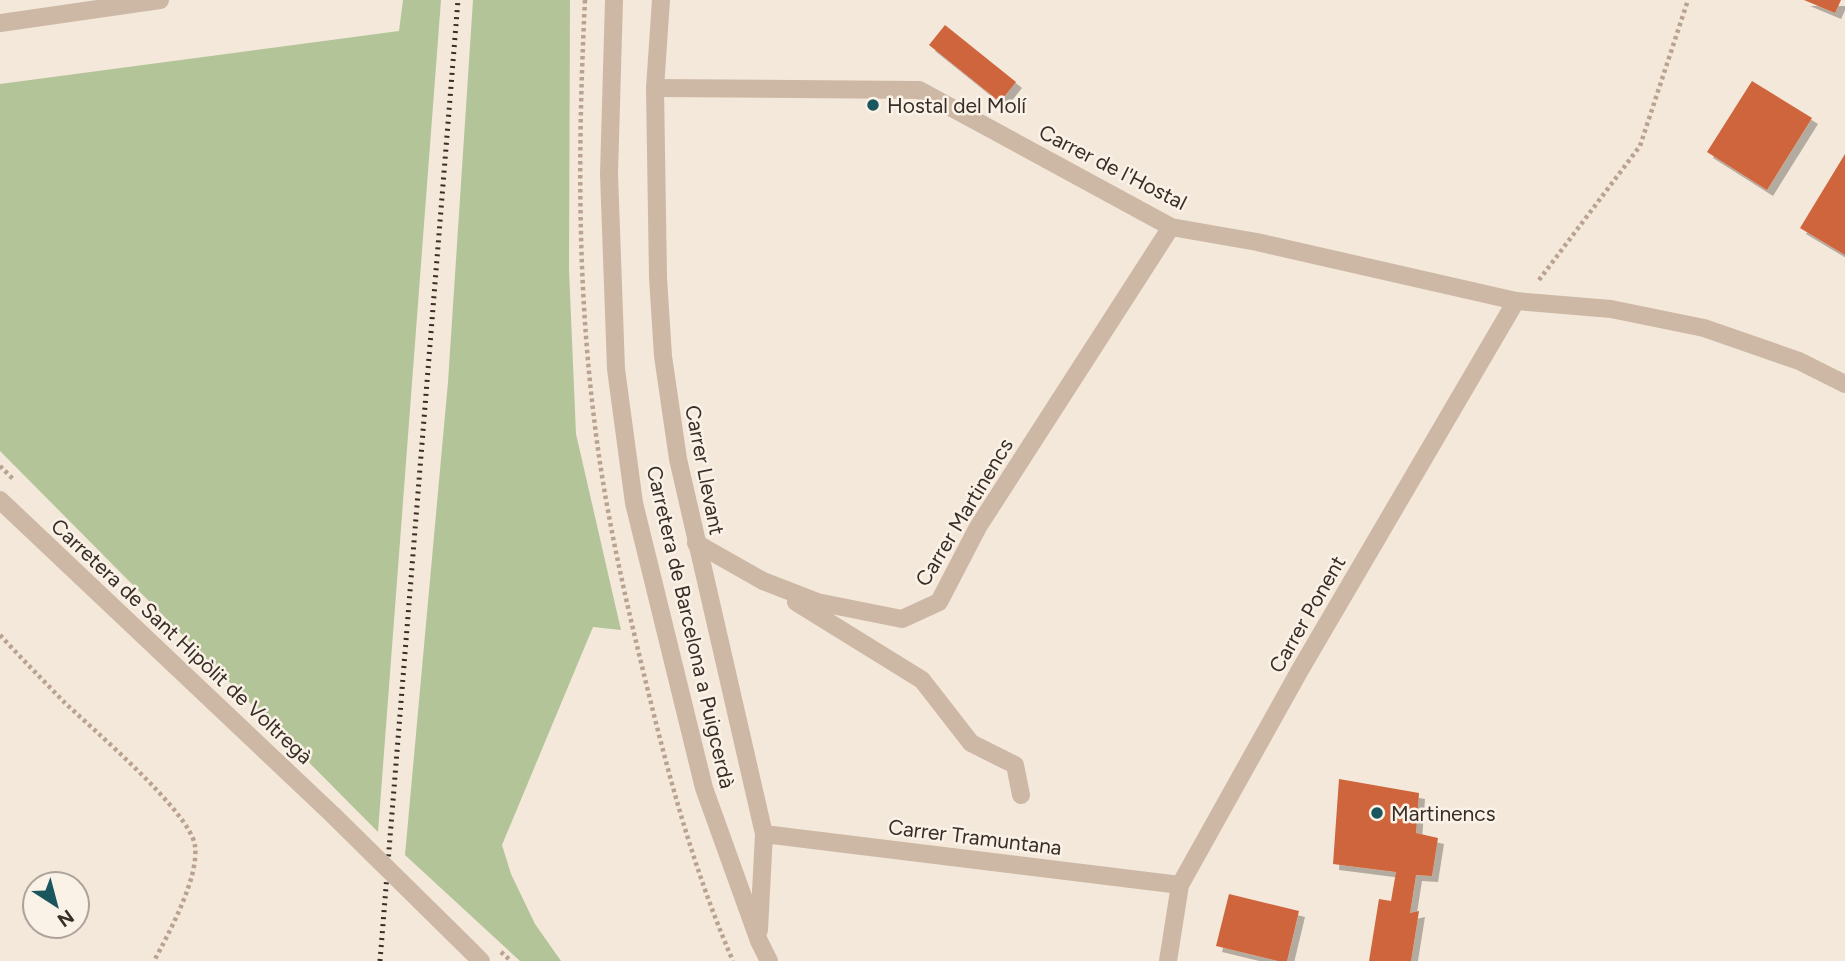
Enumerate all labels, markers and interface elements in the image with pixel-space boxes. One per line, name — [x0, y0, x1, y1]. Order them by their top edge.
place label: Hostal del Molí — [887, 93, 1027, 118]
marker: Hostal del Molí — [865, 97, 881, 113]
street label: Carrer de l'Hostal — [1035, 119, 1191, 215]
street label: Carrer Llevant — [680, 403, 730, 537]
street label: Carrer Martinencs — [910, 433, 1018, 591]
street label: Carretera de Barcelona a Puigcerdà — [642, 463, 740, 791]
street label: Carretera de Sant Hipòlit de Voltregà — [46, 513, 318, 769]
street label: Carrer Ponent — [1263, 551, 1351, 677]
place label: Martinencs — [1391, 801, 1495, 826]
marker: Martinencs — [1369, 805, 1385, 821]
street label: Carrer Tramuntana — [887, 814, 1063, 860]
north arrow — [21, 870, 91, 940]
text: N — [53, 905, 78, 932]

